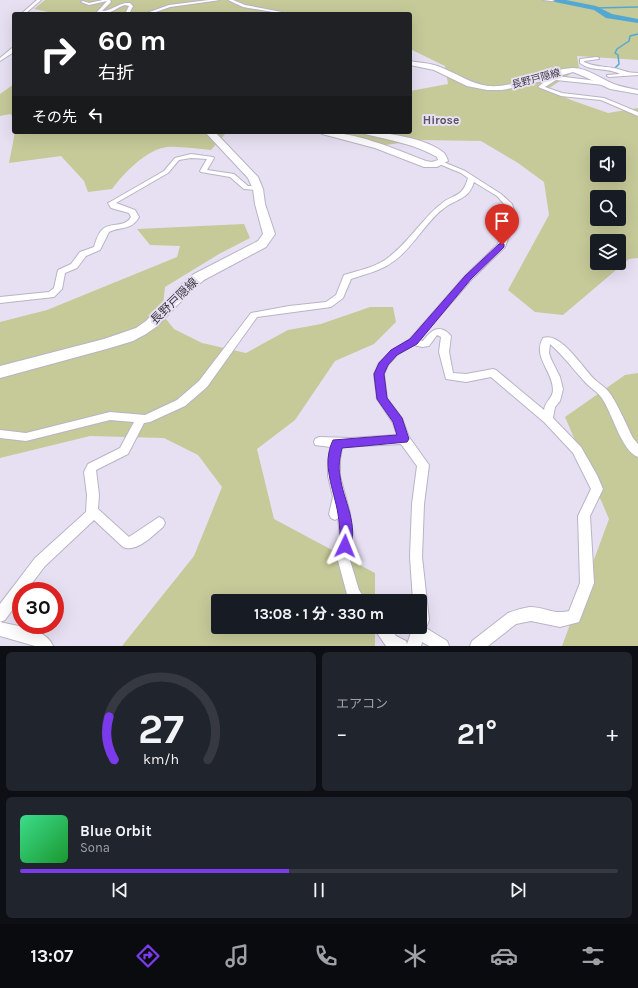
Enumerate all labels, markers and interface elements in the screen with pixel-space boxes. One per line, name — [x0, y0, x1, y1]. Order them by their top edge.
text: 60 m — [98, 24, 166, 57]
icon: right — [32, 28, 84, 80]
text: 右折 — [98, 62, 134, 84]
street label: 長野戸隠線 — [510, 67, 562, 91]
icon: left — [85, 104, 107, 126]
text: その先 — [32, 108, 77, 126]
district label: Hirose — [423, 113, 459, 127]
map controls — [590, 146, 626, 270]
button: sound — [590, 146, 626, 182]
button: search — [590, 190, 626, 226]
pin — [485, 204, 519, 245]
icon: arrive — [491, 210, 513, 232]
button: layers — [590, 234, 626, 270]
street label: 長野戸隠線 — [148, 275, 200, 327]
position arrow — [324, 525, 366, 567]
speed limit sign: 30 — [12, 582, 64, 634]
text: 13:08 · 1 分 · 330 m — [254, 605, 384, 623]
text: エアコン — [336, 696, 388, 711]
text: 27 — [138, 704, 184, 752]
text: 21° — [457, 716, 497, 752]
text: − — [336, 721, 348, 747]
text: + — [606, 721, 618, 747]
text: km/h — [143, 750, 179, 767]
text: Blue Orbit — [80, 822, 152, 840]
text: Sona — [80, 840, 110, 855]
icon: previous — [109, 879, 131, 901]
icon: pause — [308, 879, 330, 901]
icon: next — [507, 879, 529, 901]
icon: directions — [134, 942, 162, 970]
icon: music — [223, 942, 251, 970]
icon: phone — [312, 942, 340, 970]
icon: climate — [401, 942, 429, 970]
icon: car — [490, 942, 518, 970]
icon: filters — [579, 942, 607, 970]
text: 13:07 — [31, 945, 73, 967]

